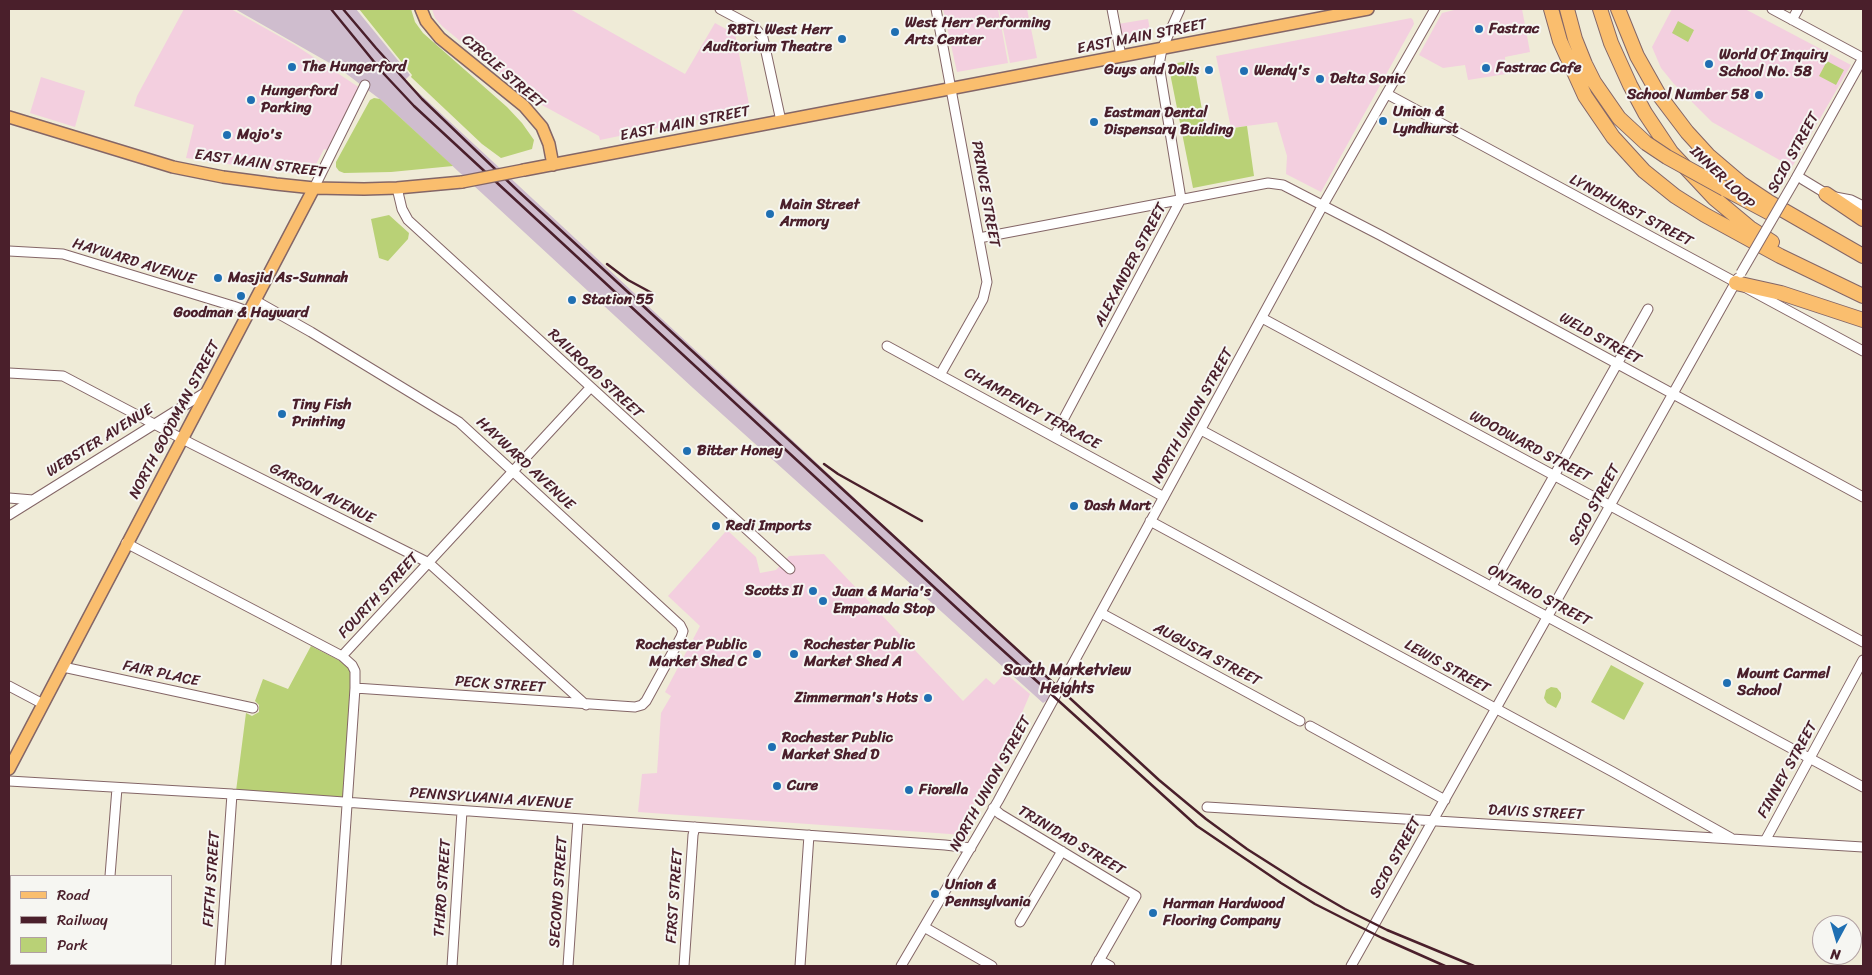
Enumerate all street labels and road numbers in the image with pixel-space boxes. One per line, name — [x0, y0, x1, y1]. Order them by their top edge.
street label: EAST MAIN STREET — [1076, 16, 1208, 58]
street label: CIRCLE STREET — [458, 31, 548, 113]
street label: EAST MAIN STREET — [619, 103, 751, 145]
street label: SCIO STREET — [1764, 109, 1824, 197]
street label: PRINCE STREET — [967, 139, 1003, 249]
street label: INNER LOOP — [1686, 143, 1758, 213]
street label: EAST MAIN STREET — [193, 146, 327, 182]
street label: LYNDHURST STREET — [1566, 171, 1696, 251]
street label: ALEXANDER STREET — [1091, 200, 1171, 330]
street label: HAYWARD AVENUE — [70, 235, 198, 289]
street label: WELD STREET — [1556, 309, 1644, 369]
street label: RAILROAD STREET — [544, 325, 646, 423]
street label: NORTH GOODMAN STREET — [126, 338, 224, 502]
street label: NORTH UNION STREET — [1148, 345, 1238, 487]
street label: CHAMPENEY TERRACE — [961, 364, 1103, 454]
street label: WEBSTER AVENUE — [43, 401, 157, 481]
street label: WOODWARD STREET — [1466, 407, 1594, 487]
street label: HAYWARD AVENUE — [472, 414, 578, 514]
street label: GARSON AVENUE — [266, 460, 378, 528]
street label: SCIO STREET — [1565, 461, 1625, 549]
street label: FOURTH STREET — [335, 550, 423, 642]
street label: ONTARIO STREET — [1484, 561, 1594, 631]
street label: AUGUSTA STREET — [1150, 619, 1264, 691]
street label: LEWIS STREET — [1401, 636, 1493, 698]
street label: FAIR PLACE — [121, 657, 201, 691]
street label: PECK STREET — [454, 673, 546, 697]
street label: NORTH UNION STREET — [946, 713, 1036, 855]
street label: FINNEY STREET — [1754, 719, 1822, 821]
street label: PENNSYLVANIA AVENUE — [409, 784, 573, 814]
street label: TRINIDAD STREET — [1014, 802, 1128, 880]
street label: DAVIS STREET — [1488, 802, 1584, 824]
street label: SCIO STREET — [1366, 814, 1426, 902]
street label: FIFTH STREET — [200, 831, 224, 927]
street label: SECOND STREET — [546, 836, 572, 948]
street label: THIRD STREET — [431, 838, 455, 938]
street label: FIRST STREET — [663, 848, 687, 944]

